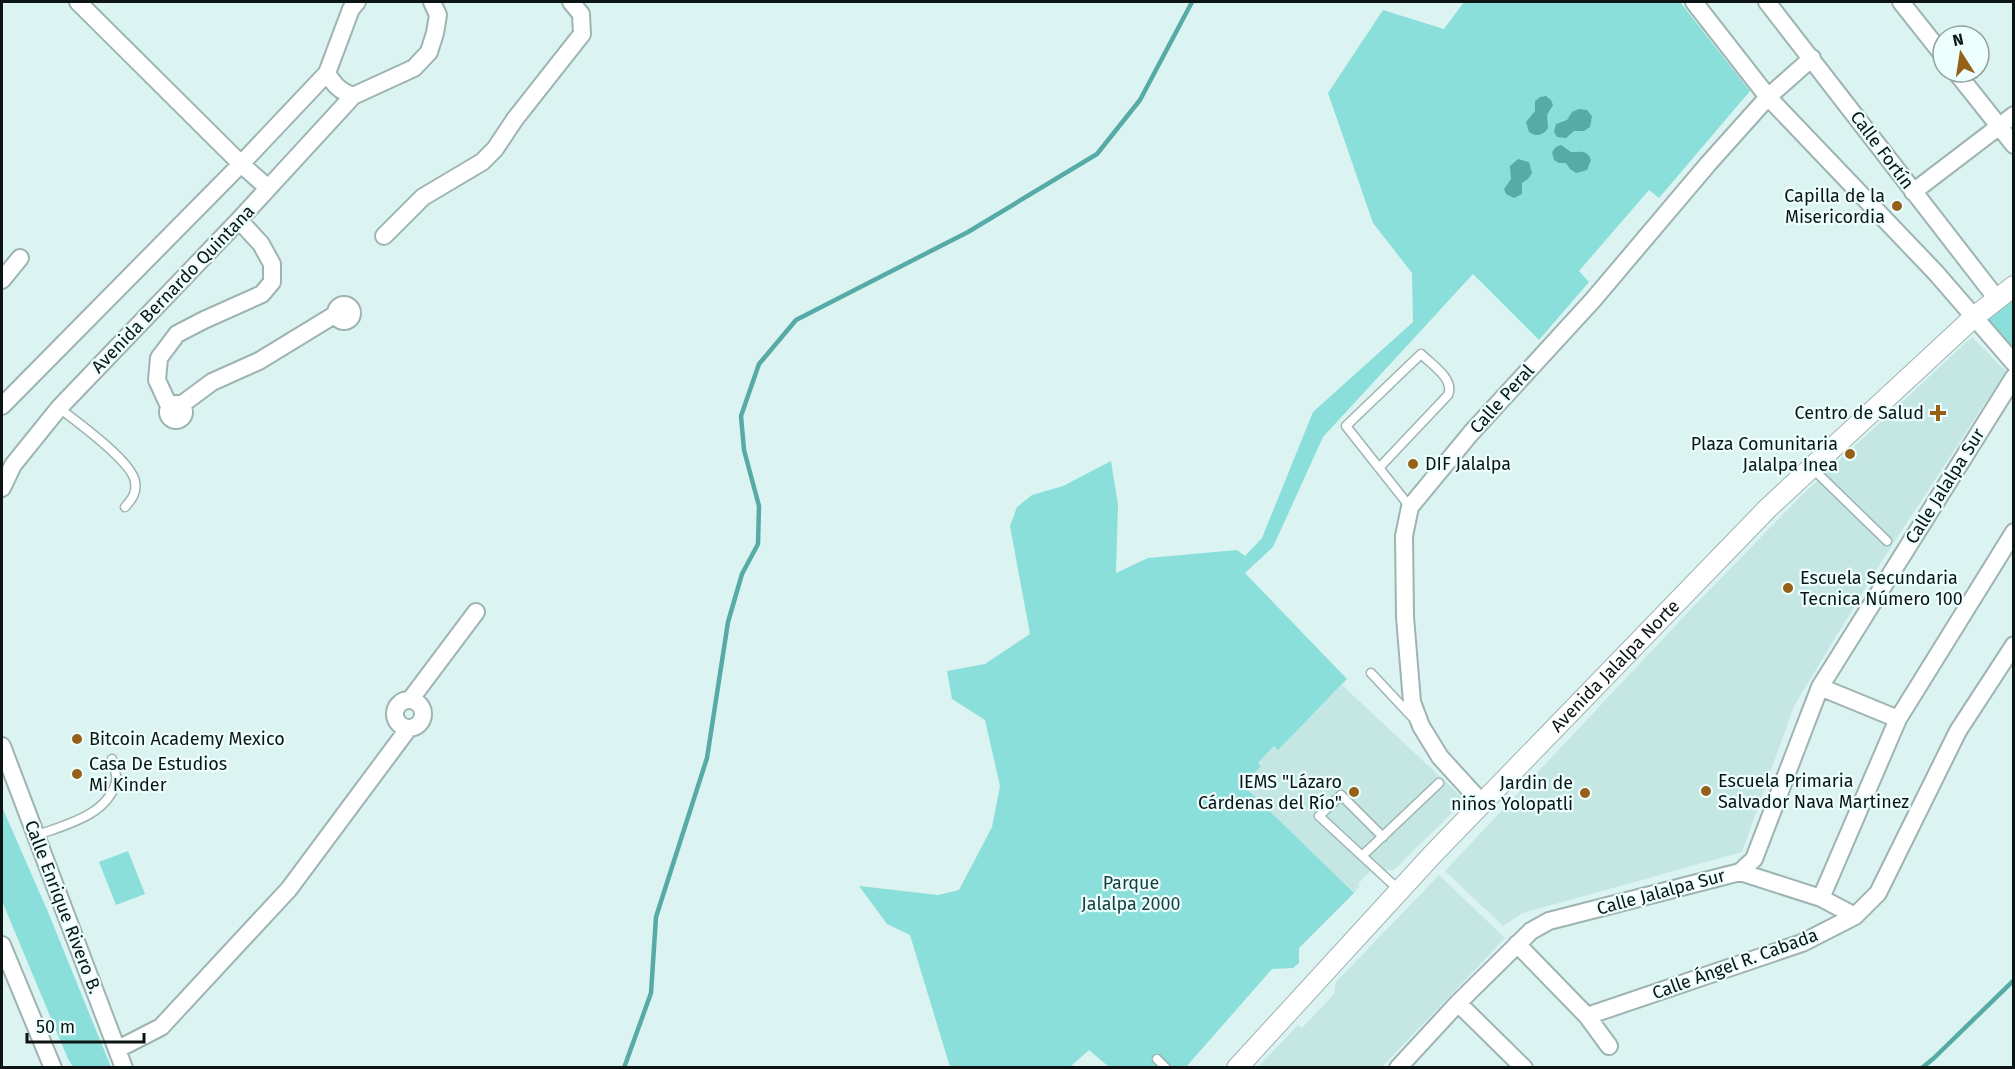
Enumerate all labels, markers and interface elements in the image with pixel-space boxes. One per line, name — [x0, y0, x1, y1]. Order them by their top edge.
north arrow — [1931, 24, 1991, 84]
text: N — [1951, 29, 1965, 50]
street label: Calle Fortín — [1845, 107, 1919, 193]
place label: Capilla de la Misericordia — [1784, 185, 1885, 228]
marker: Capilla de la Misericordia — [1890, 199, 1904, 213]
street label: Avenida Bernardo Quintana — [87, 200, 259, 378]
street label: Calle Peral — [1465, 360, 1539, 438]
place label: Centro de Salud — [1794, 402, 1924, 424]
marker: Centro de Salud — [1929, 404, 1947, 422]
street label: Calle Jalalpa Sur — [1901, 424, 1989, 548]
place label: Plaza Comunitaria Jalalpa Inea — [1691, 433, 1838, 476]
marker: Plaza Comunitaria Jalalpa Inea — [1843, 447, 1857, 461]
place label: DIF Jalalpa — [1425, 453, 1511, 475]
marker: DIF Jalalpa — [1406, 457, 1420, 471]
place label: Escuela Secundaria Tecnica Número 100 — [1800, 567, 1963, 610]
marker: Escuela Secundaria Tecnica Número 100 — [1781, 581, 1795, 595]
street label: Avenida Jalalpa Norte — [1546, 595, 1684, 737]
place label: Bitcoin Academy Mexico — [89, 728, 285, 750]
marker: Bitcoin Academy Mexico — [70, 732, 84, 746]
place label: Casa De Estudios Mi Kinder — [89, 753, 227, 796]
marker: Casa De Estudios Mi Kinder — [70, 767, 84, 781]
place label: Escuela Primaria Salvador Nava Martinez — [1718, 770, 1909, 813]
place label: IEMS "Lázaro Cárdenas del Río" — [1198, 771, 1342, 814]
place label: Jardin de niños Yolopatli — [1451, 772, 1573, 815]
marker: Escuela Primaria Salvador Nava Martinez — [1699, 784, 1713, 798]
marker: IEMS "Lázaro Cárdenas del Río" — [1347, 785, 1361, 799]
marker: Jardin de niños Yolopatli — [1578, 786, 1592, 800]
street label: Calle Enrique Rivero B. — [20, 817, 106, 997]
street label: Calle Jalalpa Sur — [1594, 864, 1728, 920]
park label: Parque Jalalpa 2000 — [1081, 872, 1181, 915]
street label: Calle Ángel R. Cabada — [1649, 923, 1821, 1004]
scale bar — [27, 1006, 144, 1044]
text: 50 m — [36, 1016, 75, 1038]

